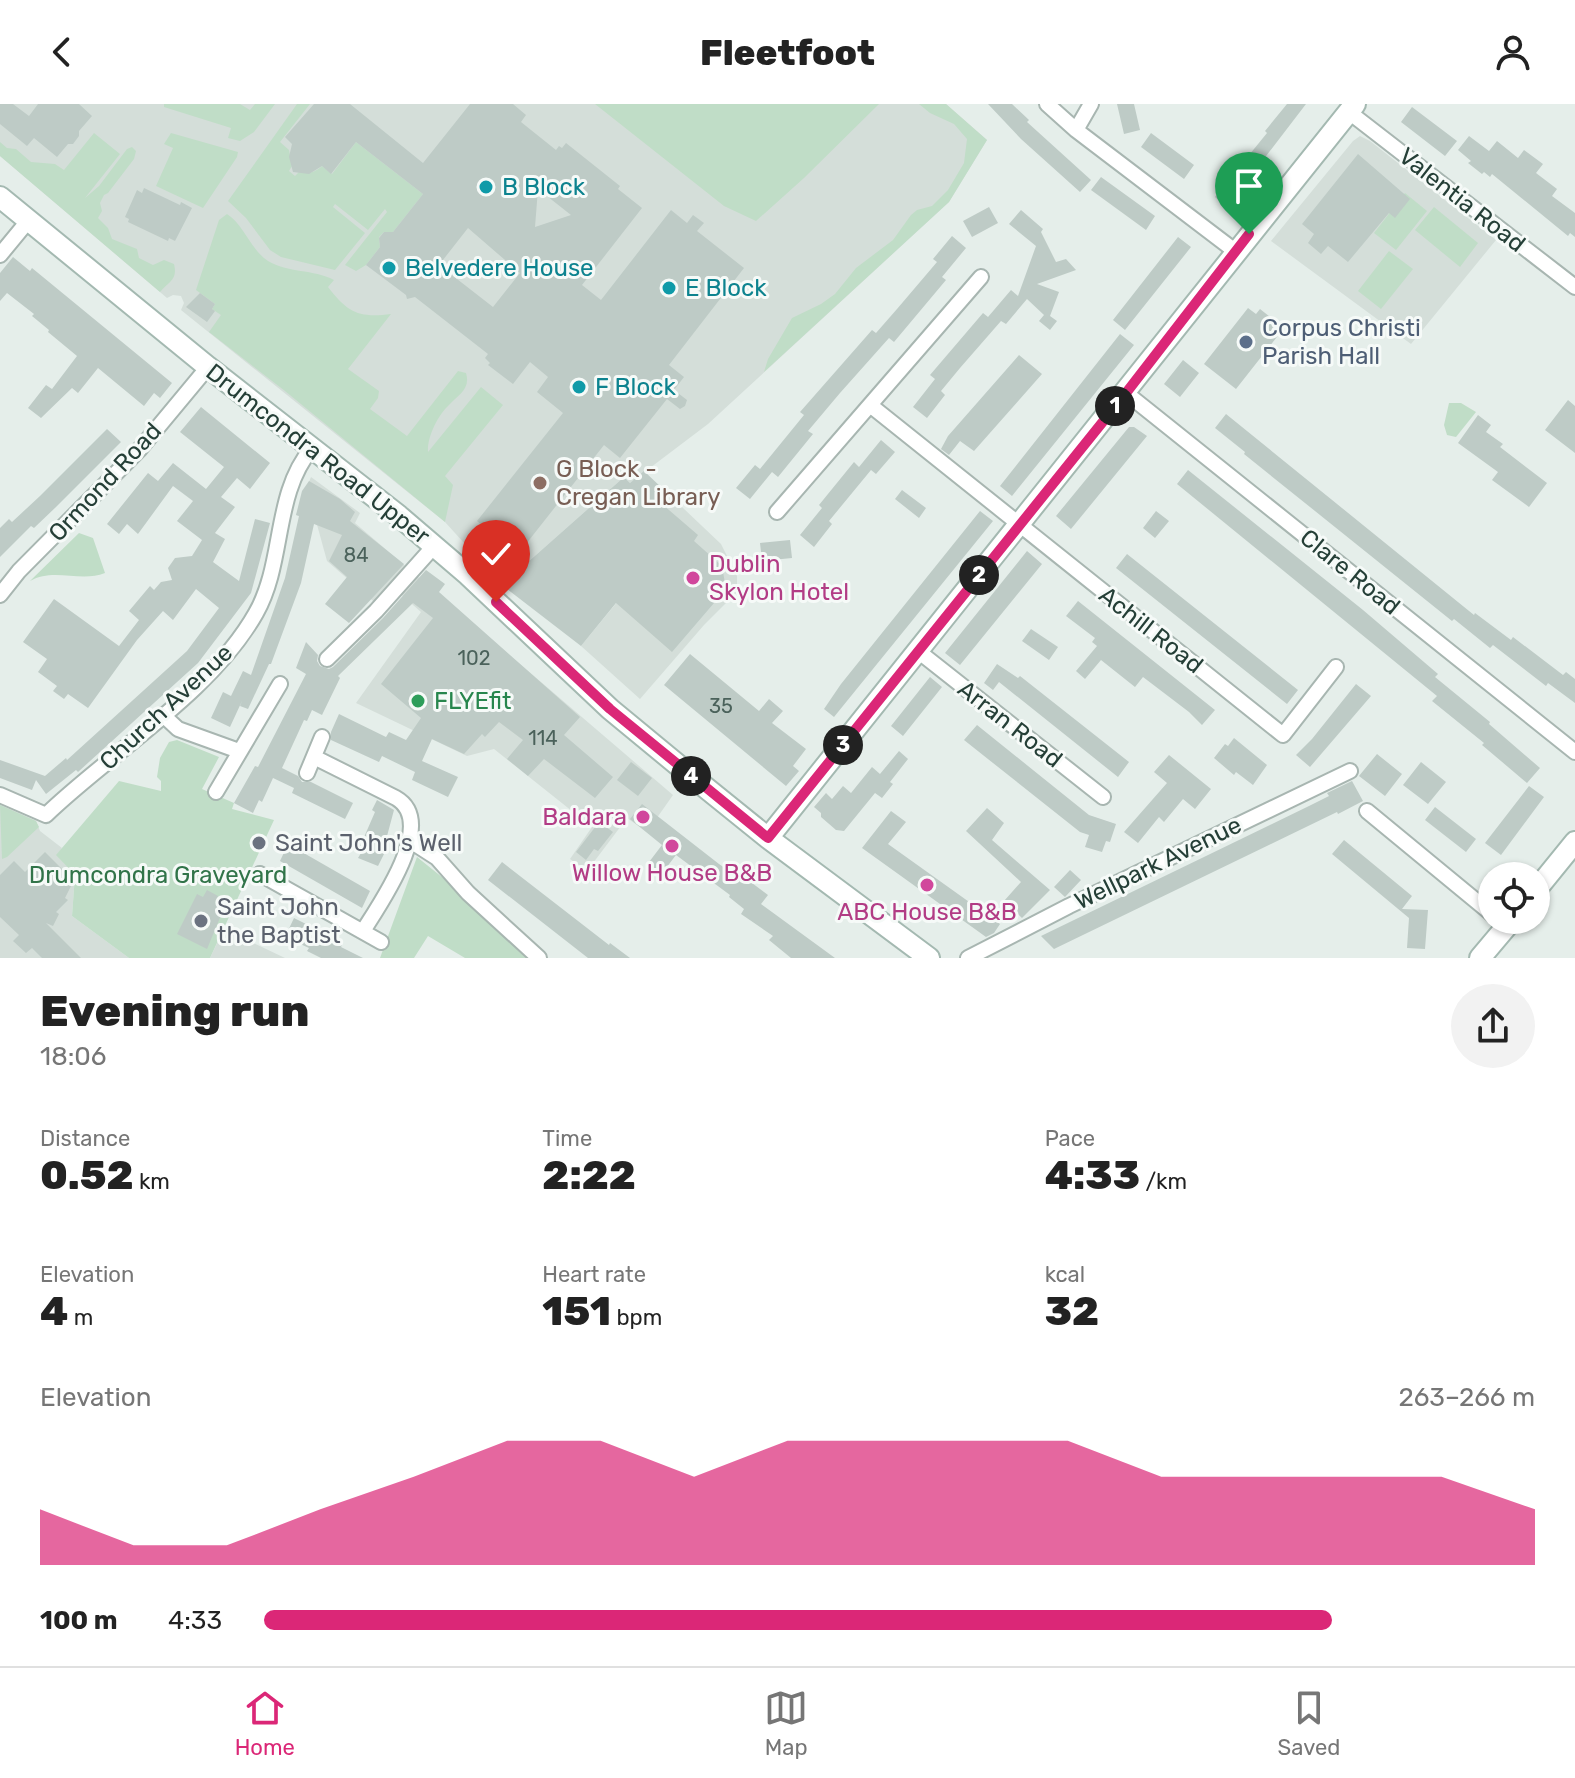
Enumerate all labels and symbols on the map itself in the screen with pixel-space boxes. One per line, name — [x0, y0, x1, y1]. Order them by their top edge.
street label: Valentia Road — [1393, 142, 1531, 258]
pin — [1215, 152, 1283, 234]
place label: B Block — [502, 173, 586, 201]
marker: B Block — [477, 178, 495, 196]
place label: Belvedere House — [405, 254, 594, 282]
marker: Belvedere House — [380, 259, 398, 277]
place label: E Block — [685, 274, 767, 302]
marker: E Block — [660, 279, 678, 297]
place label: Corpus Christi Parish Hall — [1262, 314, 1421, 370]
marker: Corpus Christi Parish Hall — [1237, 333, 1255, 351]
street label: Drumcondra Road Upper — [201, 358, 435, 550]
place label: F Block — [595, 373, 676, 401]
marker: F Block — [570, 378, 588, 396]
pin: 1 — [1095, 386, 1135, 426]
street label: Ormond Road — [43, 417, 167, 547]
place label: G Block - Cregan Library — [556, 455, 720, 511]
marker: G Block - Cregan Library — [531, 474, 549, 492]
pin — [462, 520, 530, 602]
street label: Clare Road — [1295, 523, 1405, 621]
house number: 84 — [343, 543, 369, 567]
place label: Dublin Skylon Hotel — [709, 550, 849, 606]
pin: 2 — [959, 555, 999, 595]
marker: Dublin Skylon Hotel — [684, 569, 702, 587]
street label: Achill Road — [1094, 581, 1208, 679]
street label: Church Avenue — [94, 638, 238, 776]
house number: 102 — [458, 646, 491, 670]
street label: Arran Road — [952, 675, 1068, 773]
place label: FLYEfit — [434, 687, 511, 715]
marker: FLYEfit — [409, 692, 427, 710]
house number: 35 — [709, 694, 733, 718]
pin: 3 — [823, 725, 863, 765]
house number: 114 — [528, 726, 558, 750]
pin: 4 — [671, 756, 711, 796]
place label: Baldara — [542, 803, 627, 831]
marker: Baldara — [634, 808, 652, 826]
street label: Wellpark Avenue — [1070, 811, 1246, 915]
place label: Saint John's Well — [275, 829, 462, 857]
marker: Saint John's Well — [250, 834, 268, 852]
marker: Willow House B&B — [663, 837, 681, 855]
place label: Willow House B&B — [572, 859, 772, 887]
park label: Drumcondra Graveyard — [29, 861, 287, 889]
marker: ABC House B&B — [918, 876, 936, 894]
place label: Saint John the Baptist — [217, 893, 341, 949]
place label: ABC House B&B — [837, 898, 1017, 926]
marker: Saint John the Baptist — [192, 912, 210, 930]

